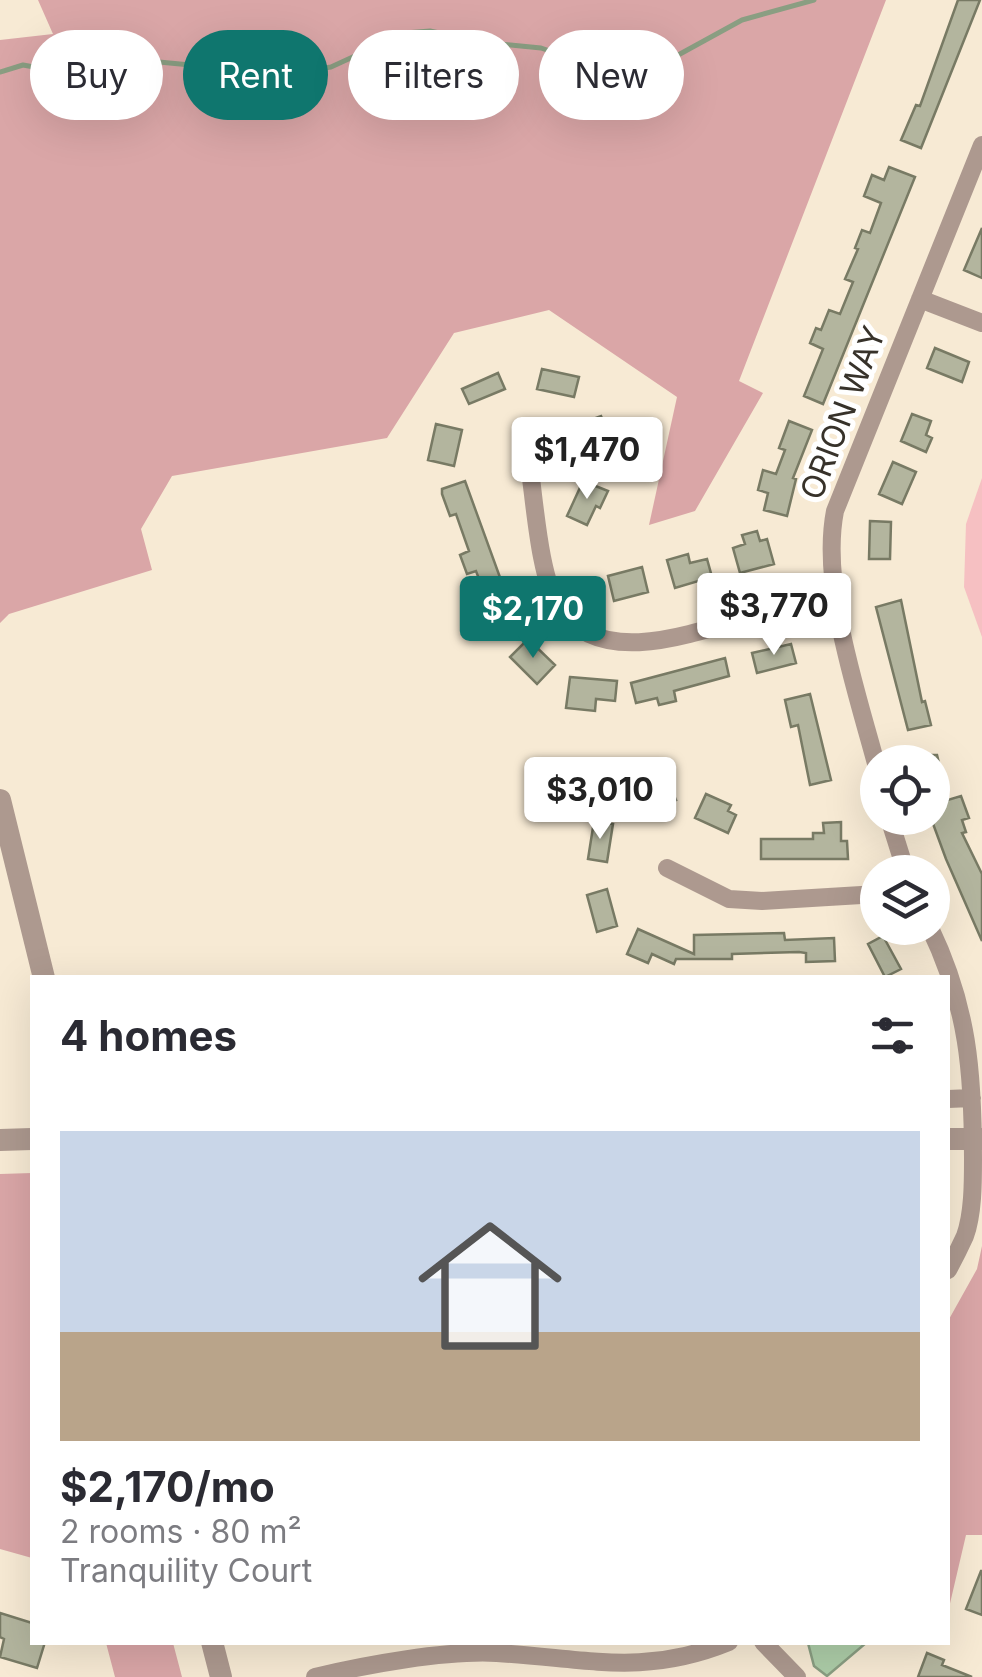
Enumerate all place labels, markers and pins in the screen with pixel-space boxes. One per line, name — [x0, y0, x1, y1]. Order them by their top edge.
pin: $1,470 — [506, 417, 668, 502]
pin: $3,770 — [693, 573, 855, 658]
pin: $2,170 — [452, 576, 614, 661]
pin: $3,010 — [519, 757, 681, 842]

